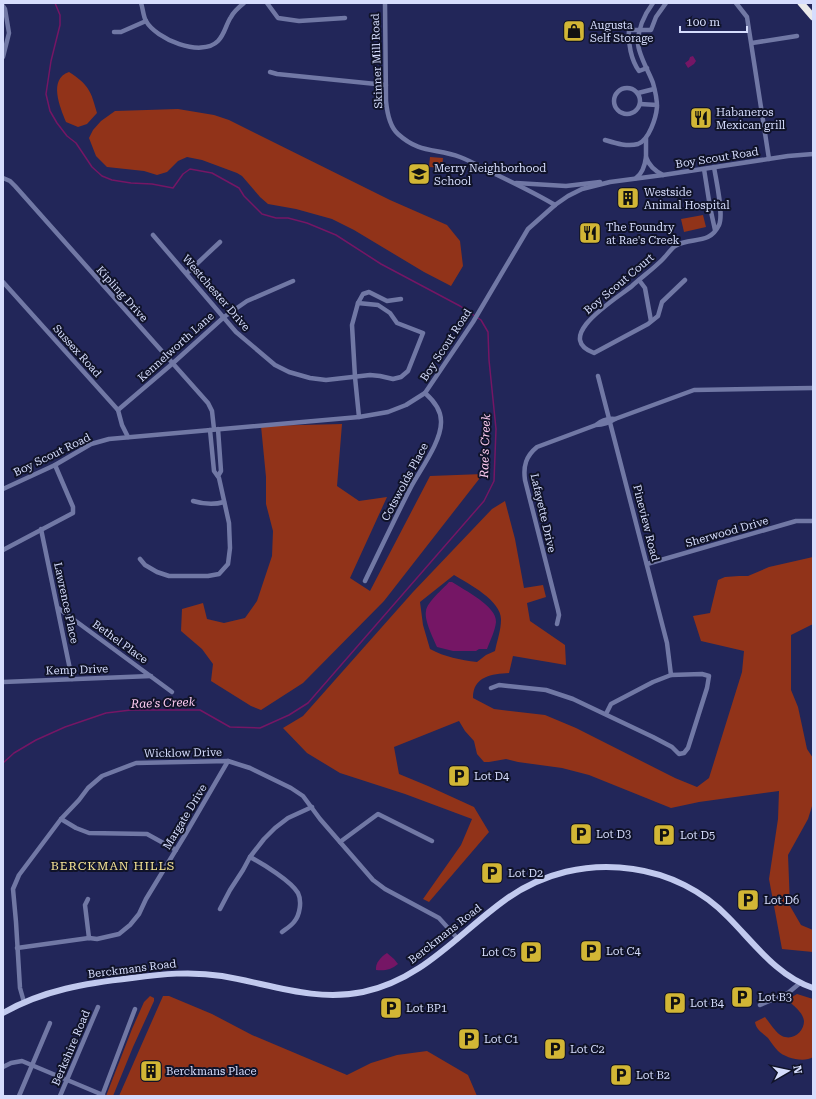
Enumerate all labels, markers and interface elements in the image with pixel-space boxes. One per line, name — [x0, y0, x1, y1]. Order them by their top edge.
scale bar — [680, 8, 747, 34]
street label: Skinner Mill Road — [369, 13, 385, 109]
text: 100 m — [686, 15, 720, 29]
shop icon: Augusta Self Storage — [561, 18, 587, 44]
place label: Augusta Self Storage — [590, 19, 653, 45]
restaurant icon: Habaneros Mexican grill — [688, 105, 714, 131]
place label: Habaneros Mexican grill — [716, 106, 786, 132]
street label: Boy Scout Road — [675, 145, 759, 171]
school or university icon: Merry Neighborhood School — [406, 161, 432, 187]
place label: Merry Neighborhood School — [434, 162, 546, 188]
building icon: Westside Animal Hospital — [615, 185, 641, 211]
place label: Westside Animal Hospital — [644, 186, 730, 212]
restaurant icon: The Foundry at Rae's Creek — [577, 220, 603, 246]
place label: The Foundry at Rae's Creek — [606, 221, 680, 247]
street label: Boy Scout Court — [581, 251, 657, 317]
street label: Westchester Drive — [179, 252, 253, 334]
street label: Kipling Drive — [94, 263, 150, 325]
street label: Boy Scout Road — [418, 306, 474, 384]
street label: Kennelworth Lane — [135, 309, 217, 385]
street label: Sussex Road — [50, 322, 104, 380]
water label: Rae's Creek — [477, 413, 493, 479]
street label: Boy Scout Road — [11, 431, 93, 479]
street label: Cotswolds Place — [379, 441, 431, 523]
street label: Lafayette Drive — [528, 472, 558, 554]
street label: Pineview Road — [630, 483, 662, 563]
street label: Sherwood Drive — [684, 514, 770, 550]
street label: Lawrence Place — [51, 561, 81, 645]
street label: Bethel Place — [90, 618, 150, 666]
street label: Kemp Drive — [46, 662, 108, 678]
water label: Rae's Creek — [130, 695, 196, 711]
street label: Wicklow Drive — [144, 746, 222, 760]
parking icon: Lot D4 — [446, 763, 472, 789]
place label: Lot D4 — [474, 770, 510, 783]
street label: Margate Drive — [160, 782, 210, 852]
parking icon: Lot D3 — [568, 821, 594, 847]
parking icon: Lot D5 — [651, 822, 677, 848]
place label: Lot D3 — [596, 828, 631, 841]
place label: Lot D5 — [680, 829, 715, 842]
district label: BERCKMAN HILLS — [51, 859, 175, 873]
parking icon: Lot D2 — [479, 860, 505, 886]
place label: Lot D2 — [508, 867, 543, 880]
parking icon: Lot D6 — [735, 887, 761, 913]
place label: Lot D6 — [764, 894, 799, 907]
street label: Berckmans Road — [406, 901, 484, 967]
parking icon: Lot C4 — [578, 938, 604, 964]
parking icon: Lot C5 — [518, 939, 544, 965]
place label: Lot C4 — [606, 945, 641, 958]
place label: Lot C5 — [481, 946, 516, 959]
street label: Berckmans Road — [87, 957, 177, 981]
parking icon: Lot B3 — [729, 984, 755, 1010]
parking icon: Lot B4 — [662, 990, 688, 1016]
place label: Lot B3 — [758, 991, 792, 1004]
parking icon: Lot BP1 — [378, 995, 404, 1021]
place label: Lot B4 — [690, 997, 725, 1010]
place label: Lot BP1 — [406, 1002, 447, 1015]
street label: Berkshire Road — [49, 1008, 93, 1088]
parking icon: Lot C1 — [456, 1026, 482, 1052]
place label: Lot C1 — [484, 1033, 519, 1046]
parking icon: Lot C2 — [542, 1036, 568, 1062]
place label: Lot C2 — [570, 1043, 605, 1056]
north arrow — [768, 1051, 808, 1091]
building icon: Berckmans Place — [138, 1058, 164, 1084]
parking icon: Lot B2 — [608, 1062, 634, 1088]
text: N — [790, 1064, 805, 1075]
place label: Berckmans Place — [166, 1065, 257, 1078]
place label: Lot B2 — [636, 1069, 670, 1082]

